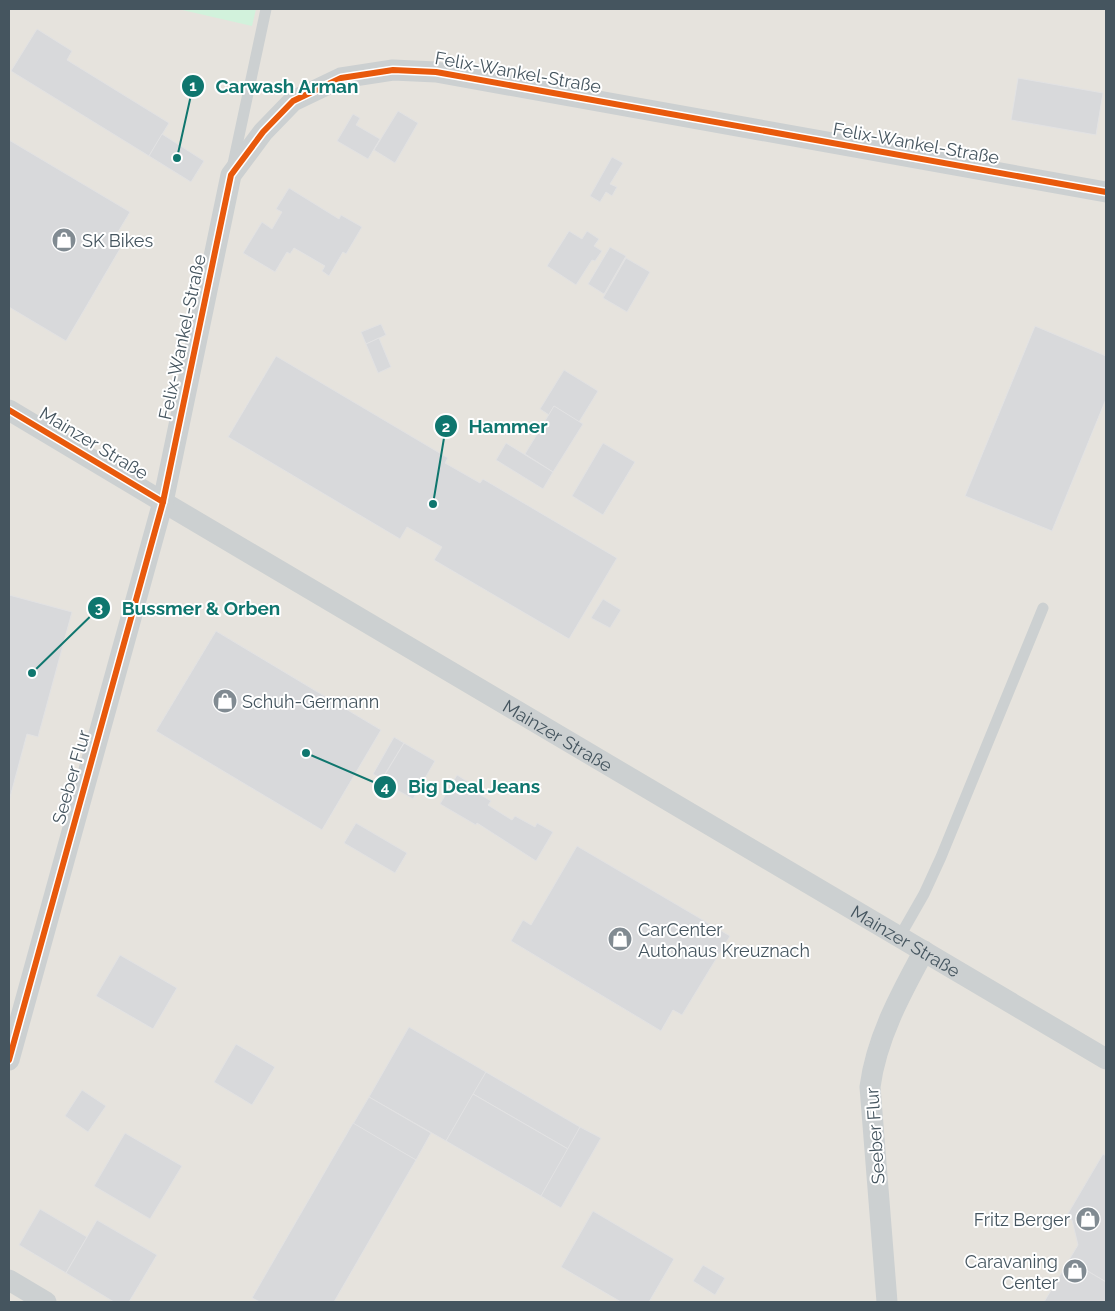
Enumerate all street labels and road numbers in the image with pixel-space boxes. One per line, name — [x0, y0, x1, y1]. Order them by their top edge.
street label: Felix-Wankel-Straße — [433, 47, 603, 97]
street label: Felix-Wankel-Straße — [831, 118, 1001, 168]
street label: Felix-Wankel-Straße — [154, 252, 210, 422]
street label: Mainzer Straße — [36, 402, 152, 484]
street label: Mainzer Straße — [500, 695, 617, 776]
street label: Seeber Flur — [48, 727, 95, 826]
street label: Mainzer Straße — [847, 900, 964, 981]
street label: Seeber Flur — [861, 1086, 889, 1185]

